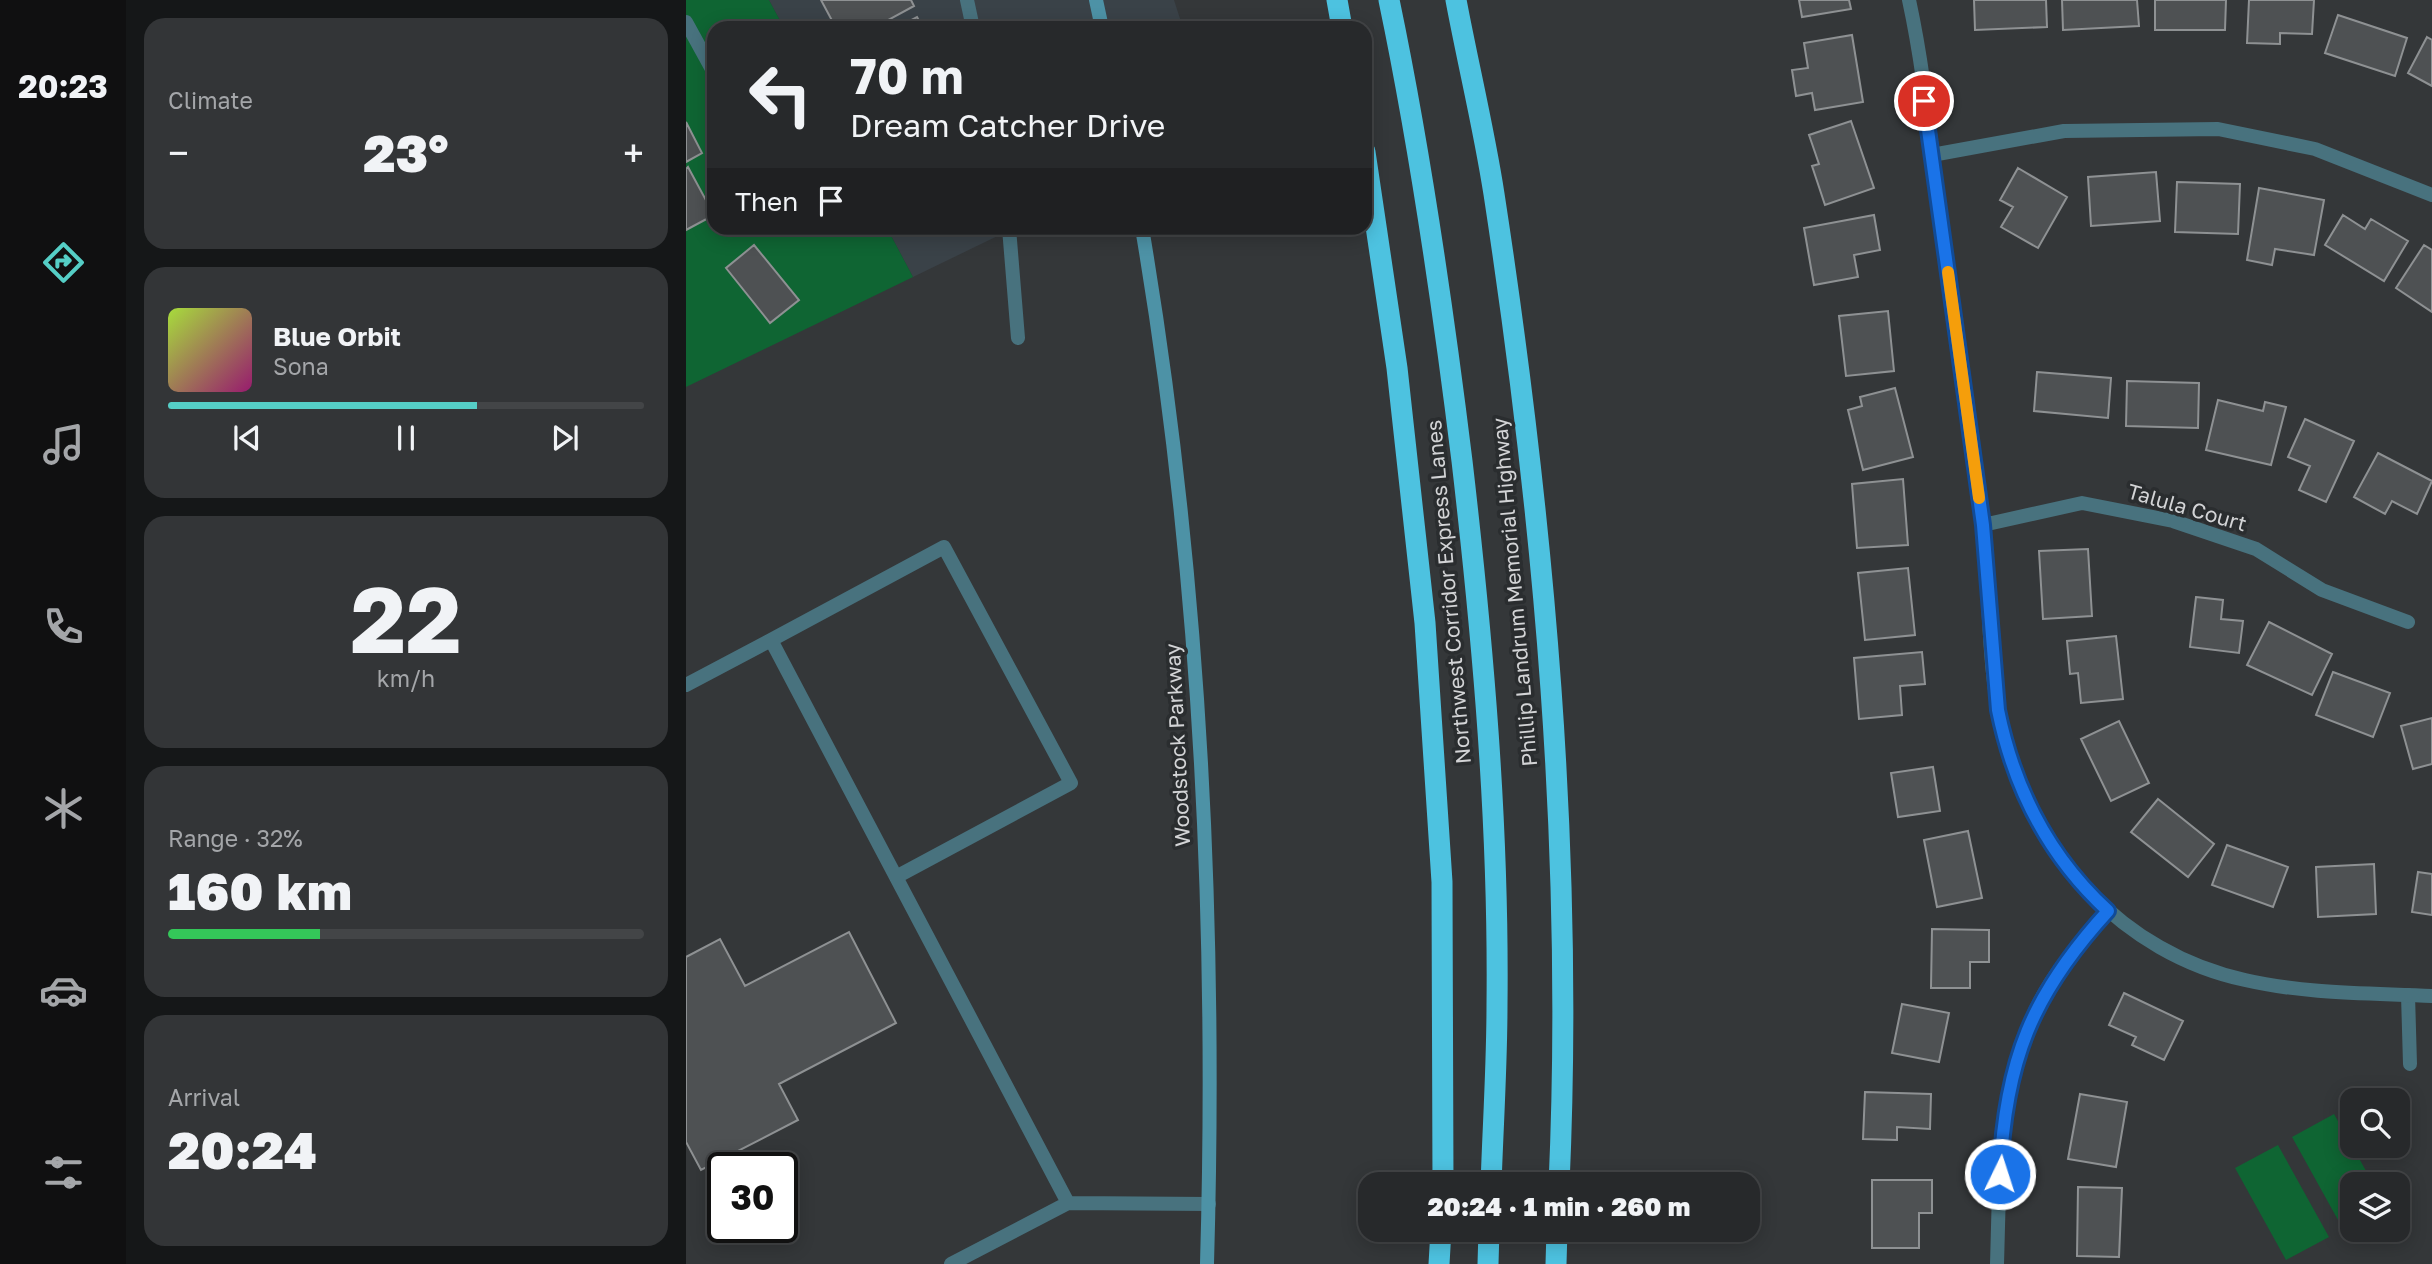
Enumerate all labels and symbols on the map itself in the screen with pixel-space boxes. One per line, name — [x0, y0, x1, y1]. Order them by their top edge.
pin — [1894, 71, 1954, 131]
street label: Phillip Landrum Memorial Highway — [1486, 416, 1542, 768]
street label: Northwest Corridor Express Lanes — [1420, 419, 1476, 765]
street label: Talula Court — [2125, 478, 2250, 536]
street label: Woodstock Parkway — [1159, 642, 1195, 847]
position arrow — [1963, 1137, 2037, 1211]
speed limit sign: 30 — [707, 1152, 798, 1243]

